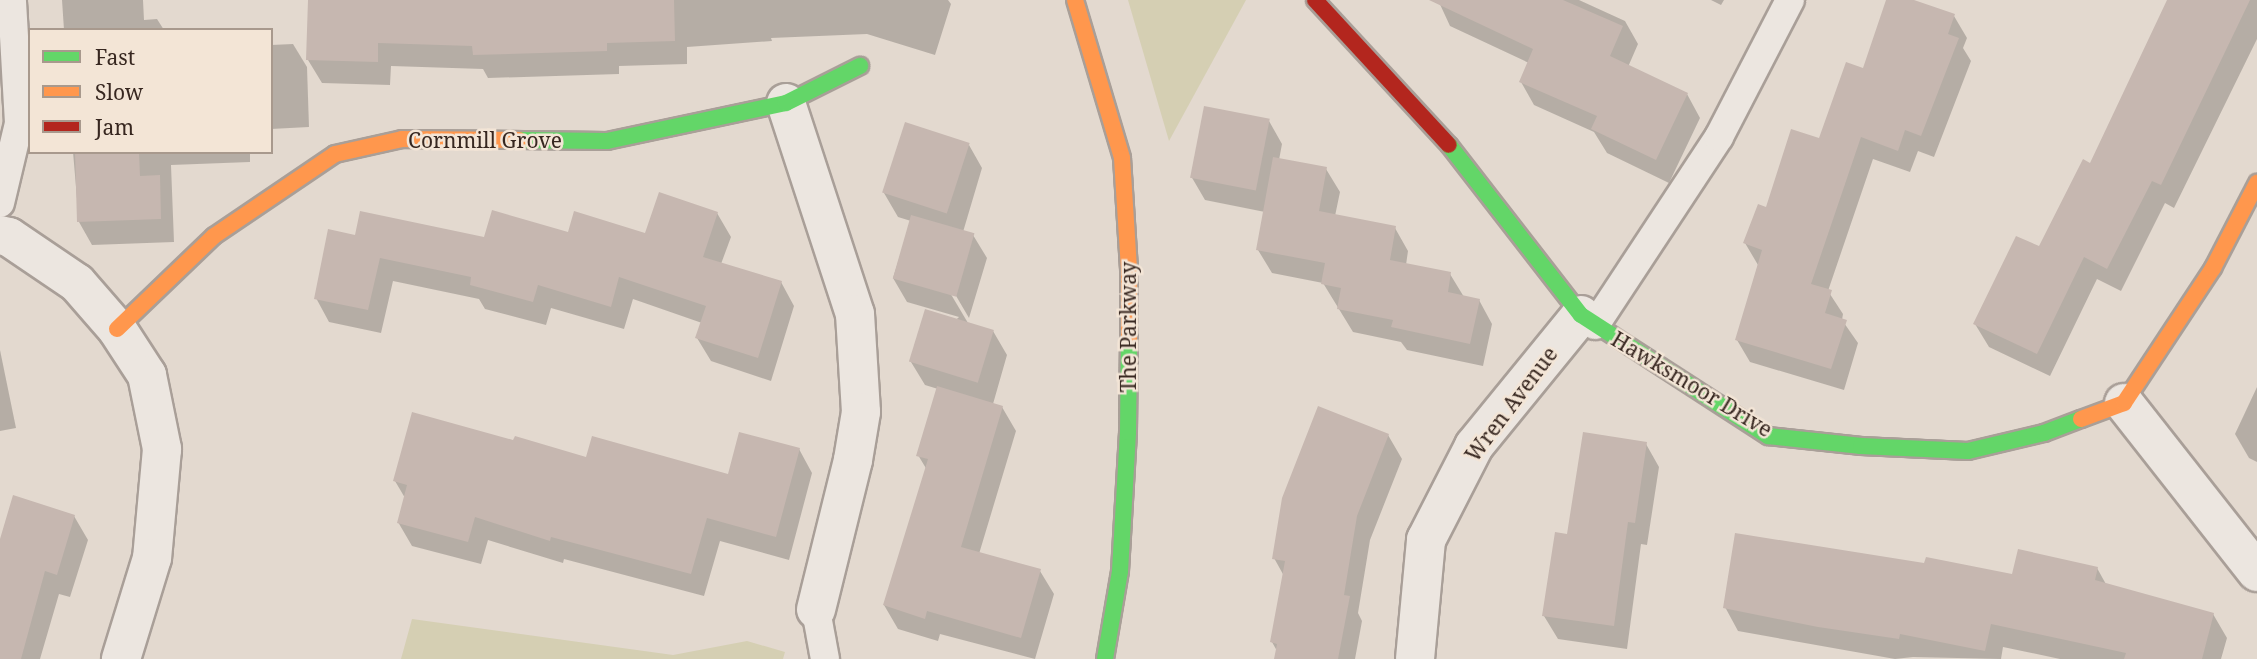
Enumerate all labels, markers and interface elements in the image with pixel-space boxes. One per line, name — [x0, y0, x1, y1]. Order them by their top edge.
legend — [28, 28, 273, 154]
text: Fast — [95, 43, 135, 71]
text: Slow — [95, 78, 143, 106]
text: Jam — [95, 113, 134, 141]
street label: Cornmill Grove — [408, 127, 562, 153]
street label: The Parkway — [1115, 262, 1141, 392]
street label: Hawksmoor Drive — [1607, 326, 1777, 442]
street label: Wren Avenue — [1460, 342, 1562, 466]

